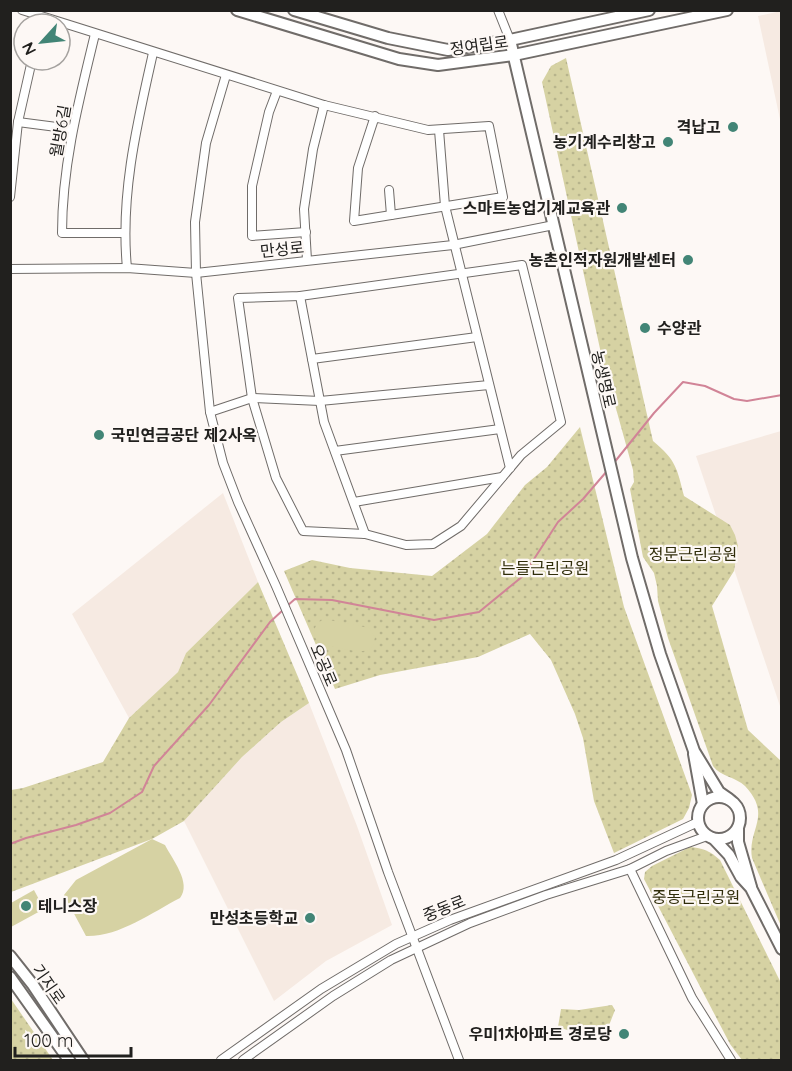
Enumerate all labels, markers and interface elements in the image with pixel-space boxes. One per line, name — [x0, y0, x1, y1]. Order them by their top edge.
north arrow — [12, 12, 72, 72]
street label: 정여립로 — [448, 31, 510, 59]
text: N — [17, 39, 40, 59]
street label: 월방6길 — [46, 103, 74, 159]
place label: 격납고 — [677, 117, 721, 137]
marker: 격납고 — [726, 120, 740, 134]
place label: 농기계수리창고 — [553, 132, 656, 152]
marker: 농기계수리창고 — [661, 135, 675, 149]
place label: 스마트농업기계교육관 — [463, 198, 610, 218]
marker: 스마트농업기계교육관 — [615, 201, 629, 215]
street label: 만성로 — [259, 237, 305, 261]
place label: 농촌인적자원개발센터 — [529, 250, 676, 270]
marker: 농촌인적자원개발센터 — [681, 253, 695, 267]
place label: 수양관 — [657, 318, 701, 338]
marker: 수양관 — [638, 321, 652, 335]
street label: 농생명로 — [588, 348, 620, 410]
place label: 국민연금공단 제2사옥 — [111, 425, 257, 445]
marker: 국민연금공단 제2사옥 — [92, 428, 106, 442]
park label: 정문근린공원 — [649, 544, 737, 564]
park label: 는들근린공원 — [501, 558, 589, 578]
street label: 오공로 — [306, 641, 342, 689]
park label: 중동근린공원 — [652, 887, 740, 907]
street label: 중동로 — [420, 890, 468, 926]
place label: 테니스장 — [38, 896, 97, 916]
marker: 테니스장 — [19, 899, 33, 913]
place label: 만성초등학교 — [210, 908, 298, 928]
marker: 만성초등학교 — [303, 911, 317, 925]
street label: 기지로 — [28, 960, 70, 1008]
scale bar — [15, 1020, 130, 1058]
place label: 우미1차아파트 경로당 — [469, 1024, 612, 1044]
marker: 우미1차아파트 경로당 — [617, 1027, 631, 1041]
text: 100 m — [24, 1029, 73, 1052]

